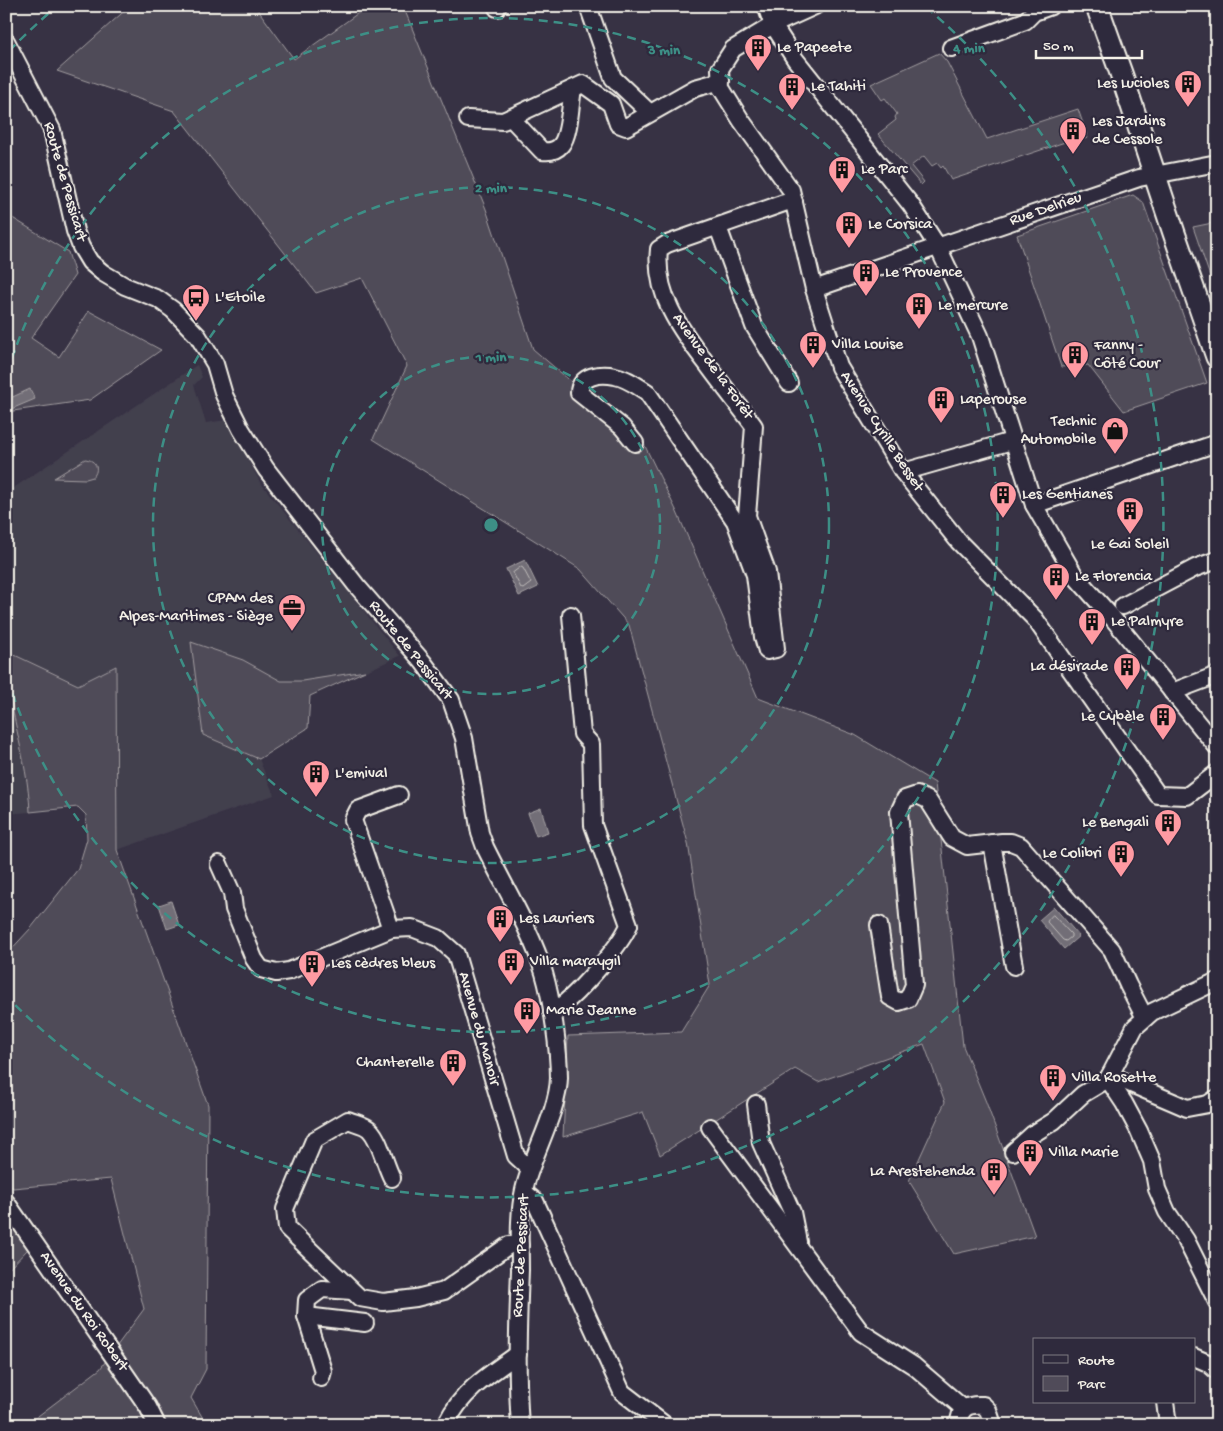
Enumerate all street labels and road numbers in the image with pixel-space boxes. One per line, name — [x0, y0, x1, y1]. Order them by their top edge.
street label: Route de Pessicart — [38, 120, 90, 245]
street label: Rue Delrieu — [1007, 189, 1085, 231]
street label: Avenue de la Forêt — [667, 310, 758, 425]
street label: Avenue Cyrille Besset — [835, 368, 928, 497]
street label: Route de Pessicart — [364, 597, 457, 706]
street label: Avenue du Manoir — [453, 970, 504, 1089]
street label: Route de Pessicart — [509, 1193, 535, 1318]
street label: Avenue du Roi Robert — [34, 1248, 132, 1377]

